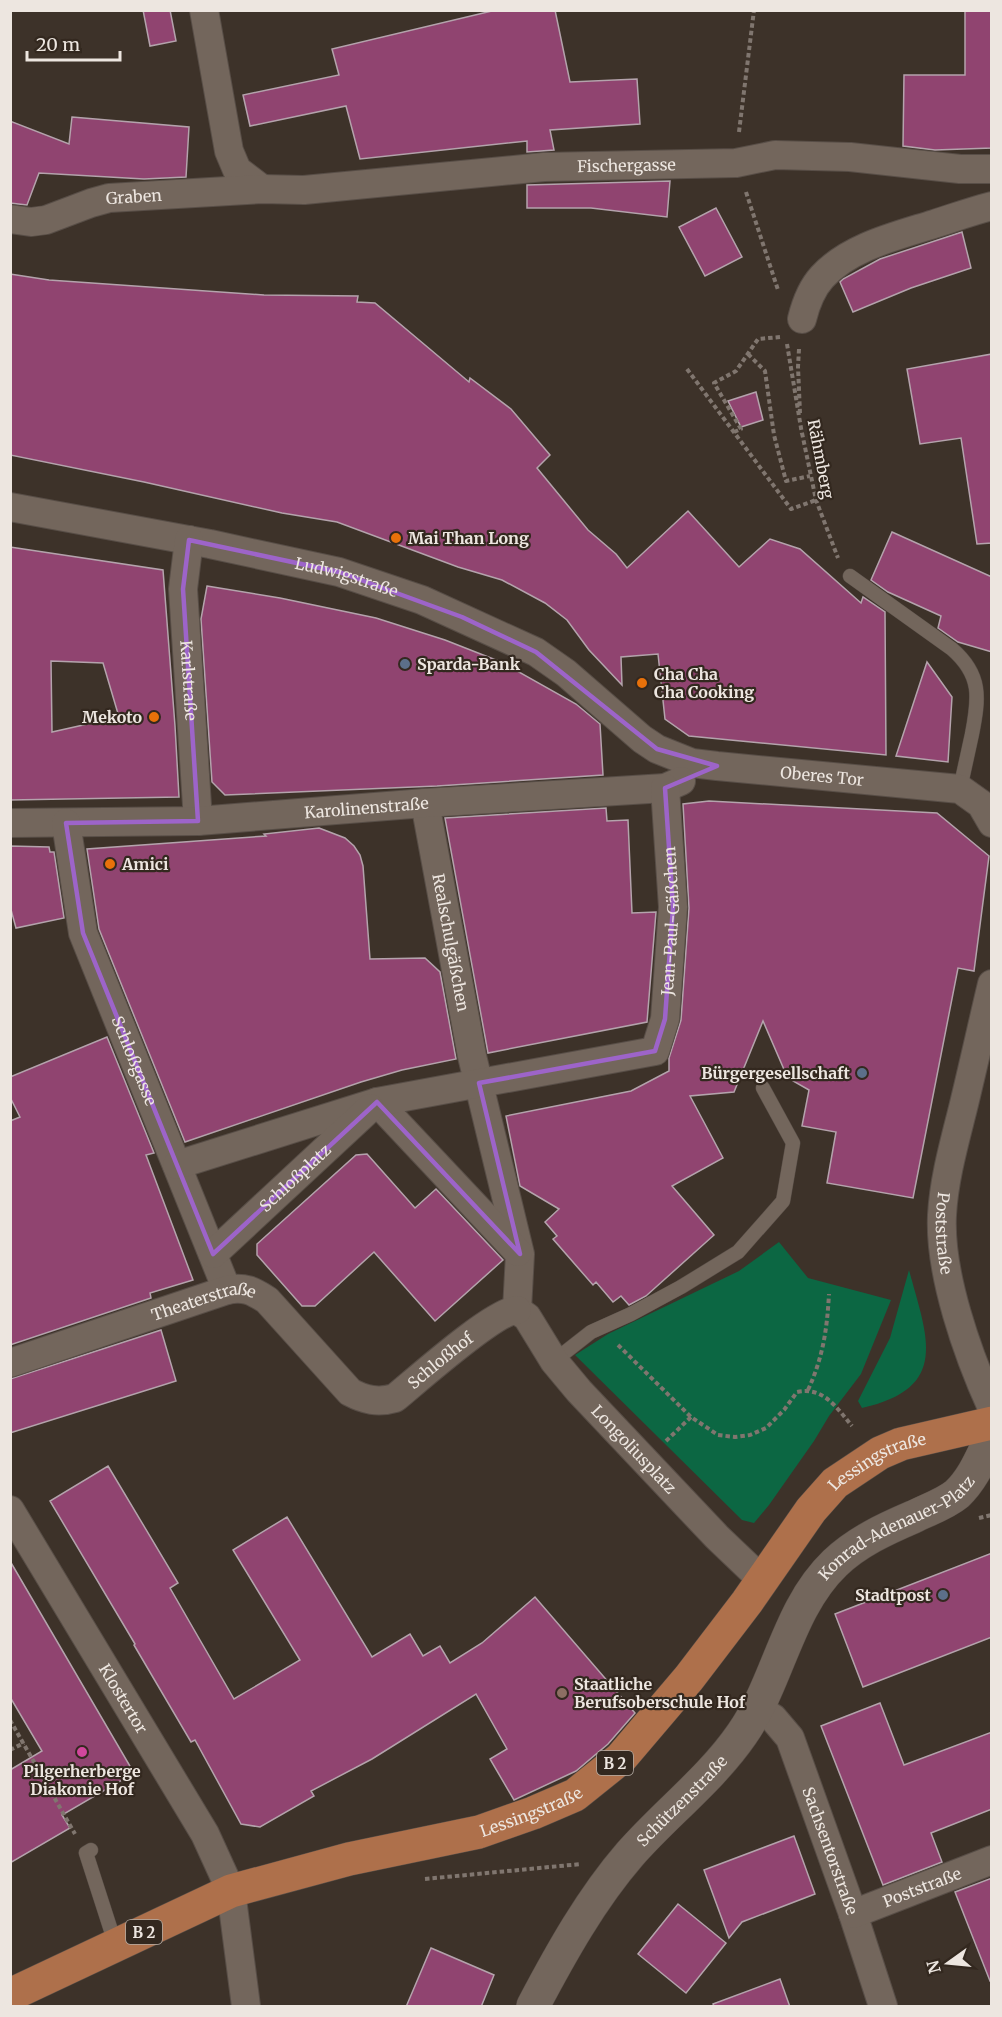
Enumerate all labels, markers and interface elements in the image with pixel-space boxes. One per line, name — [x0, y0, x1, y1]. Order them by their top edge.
scale bar — [27, 24, 120, 62]
text: 20 m — [36, 33, 80, 56]
street label: Fischergasse — [577, 154, 676, 176]
street label: Graben — [105, 185, 163, 208]
street label: Rähmberg — [803, 417, 839, 501]
place label: Mai Than Long — [408, 528, 529, 548]
marker: Mai Than Long — [389, 531, 403, 545]
street label: Ludwigstraße — [293, 553, 401, 601]
street label: Karlstraße — [176, 640, 201, 721]
place label: Sparda-Bank — [417, 654, 521, 674]
marker: Sparda-Bank — [398, 657, 412, 671]
place label: Cha Cha Cha Cooking — [654, 664, 754, 702]
marker: Cha Cha Cha Cooking — [635, 676, 649, 690]
place label: Mekoto — [82, 707, 142, 727]
marker: Mekoto — [147, 710, 161, 724]
street label: Oberes Tor — [779, 762, 865, 790]
street label: Karolinenstraße — [304, 793, 429, 823]
street label: Jean-Paul-Gäßchen — [657, 846, 683, 997]
place label: Amici — [121, 854, 169, 874]
marker: Amici — [103, 857, 117, 871]
street label: Realschulgäßchen — [428, 872, 474, 1014]
street label: Schloßgasse — [108, 1013, 162, 1108]
place label: Bürgergesellschaft — [701, 1063, 851, 1083]
marker: Bürgergesellschaft — [855, 1066, 869, 1080]
street label: Schloßplatz — [255, 1139, 335, 1216]
street label: Poststraße — [932, 1191, 957, 1276]
street label: Theaterstraße — [149, 1278, 259, 1325]
street label: Schloßhof — [404, 1327, 478, 1393]
street label: Longoliusplatz — [587, 1401, 681, 1498]
street label: Lessingstraße — [823, 1429, 928, 1494]
street label: Konrad-Adenauer-Platz — [814, 1472, 979, 1584]
place label: Stadtpost — [855, 1585, 932, 1605]
marker: Stadtpost — [936, 1588, 950, 1602]
street label: Klostertor — [95, 1660, 152, 1737]
place label: Staatliche Berufsoberschule Hof — [574, 1674, 746, 1712]
marker: Staatliche Berufsoberschule Hof — [555, 1686, 569, 1700]
marker: Pilgerherberge Diakonie Hof — [75, 1745, 89, 1759]
road number: B 2 — [597, 1751, 633, 1775]
street label: Schützenstraße — [632, 1751, 731, 1850]
place label: Pilgerherberge Diakonie Hof — [23, 1761, 141, 1799]
street label: Lessingstraße — [477, 1783, 587, 1841]
street label: Sachsentorstraße — [798, 1784, 862, 1918]
street label: Poststraße — [880, 1863, 964, 1911]
road number: B 2 — [126, 1920, 162, 1944]
north arrow — [918, 1933, 978, 1993]
text: N — [922, 1958, 945, 1976]

